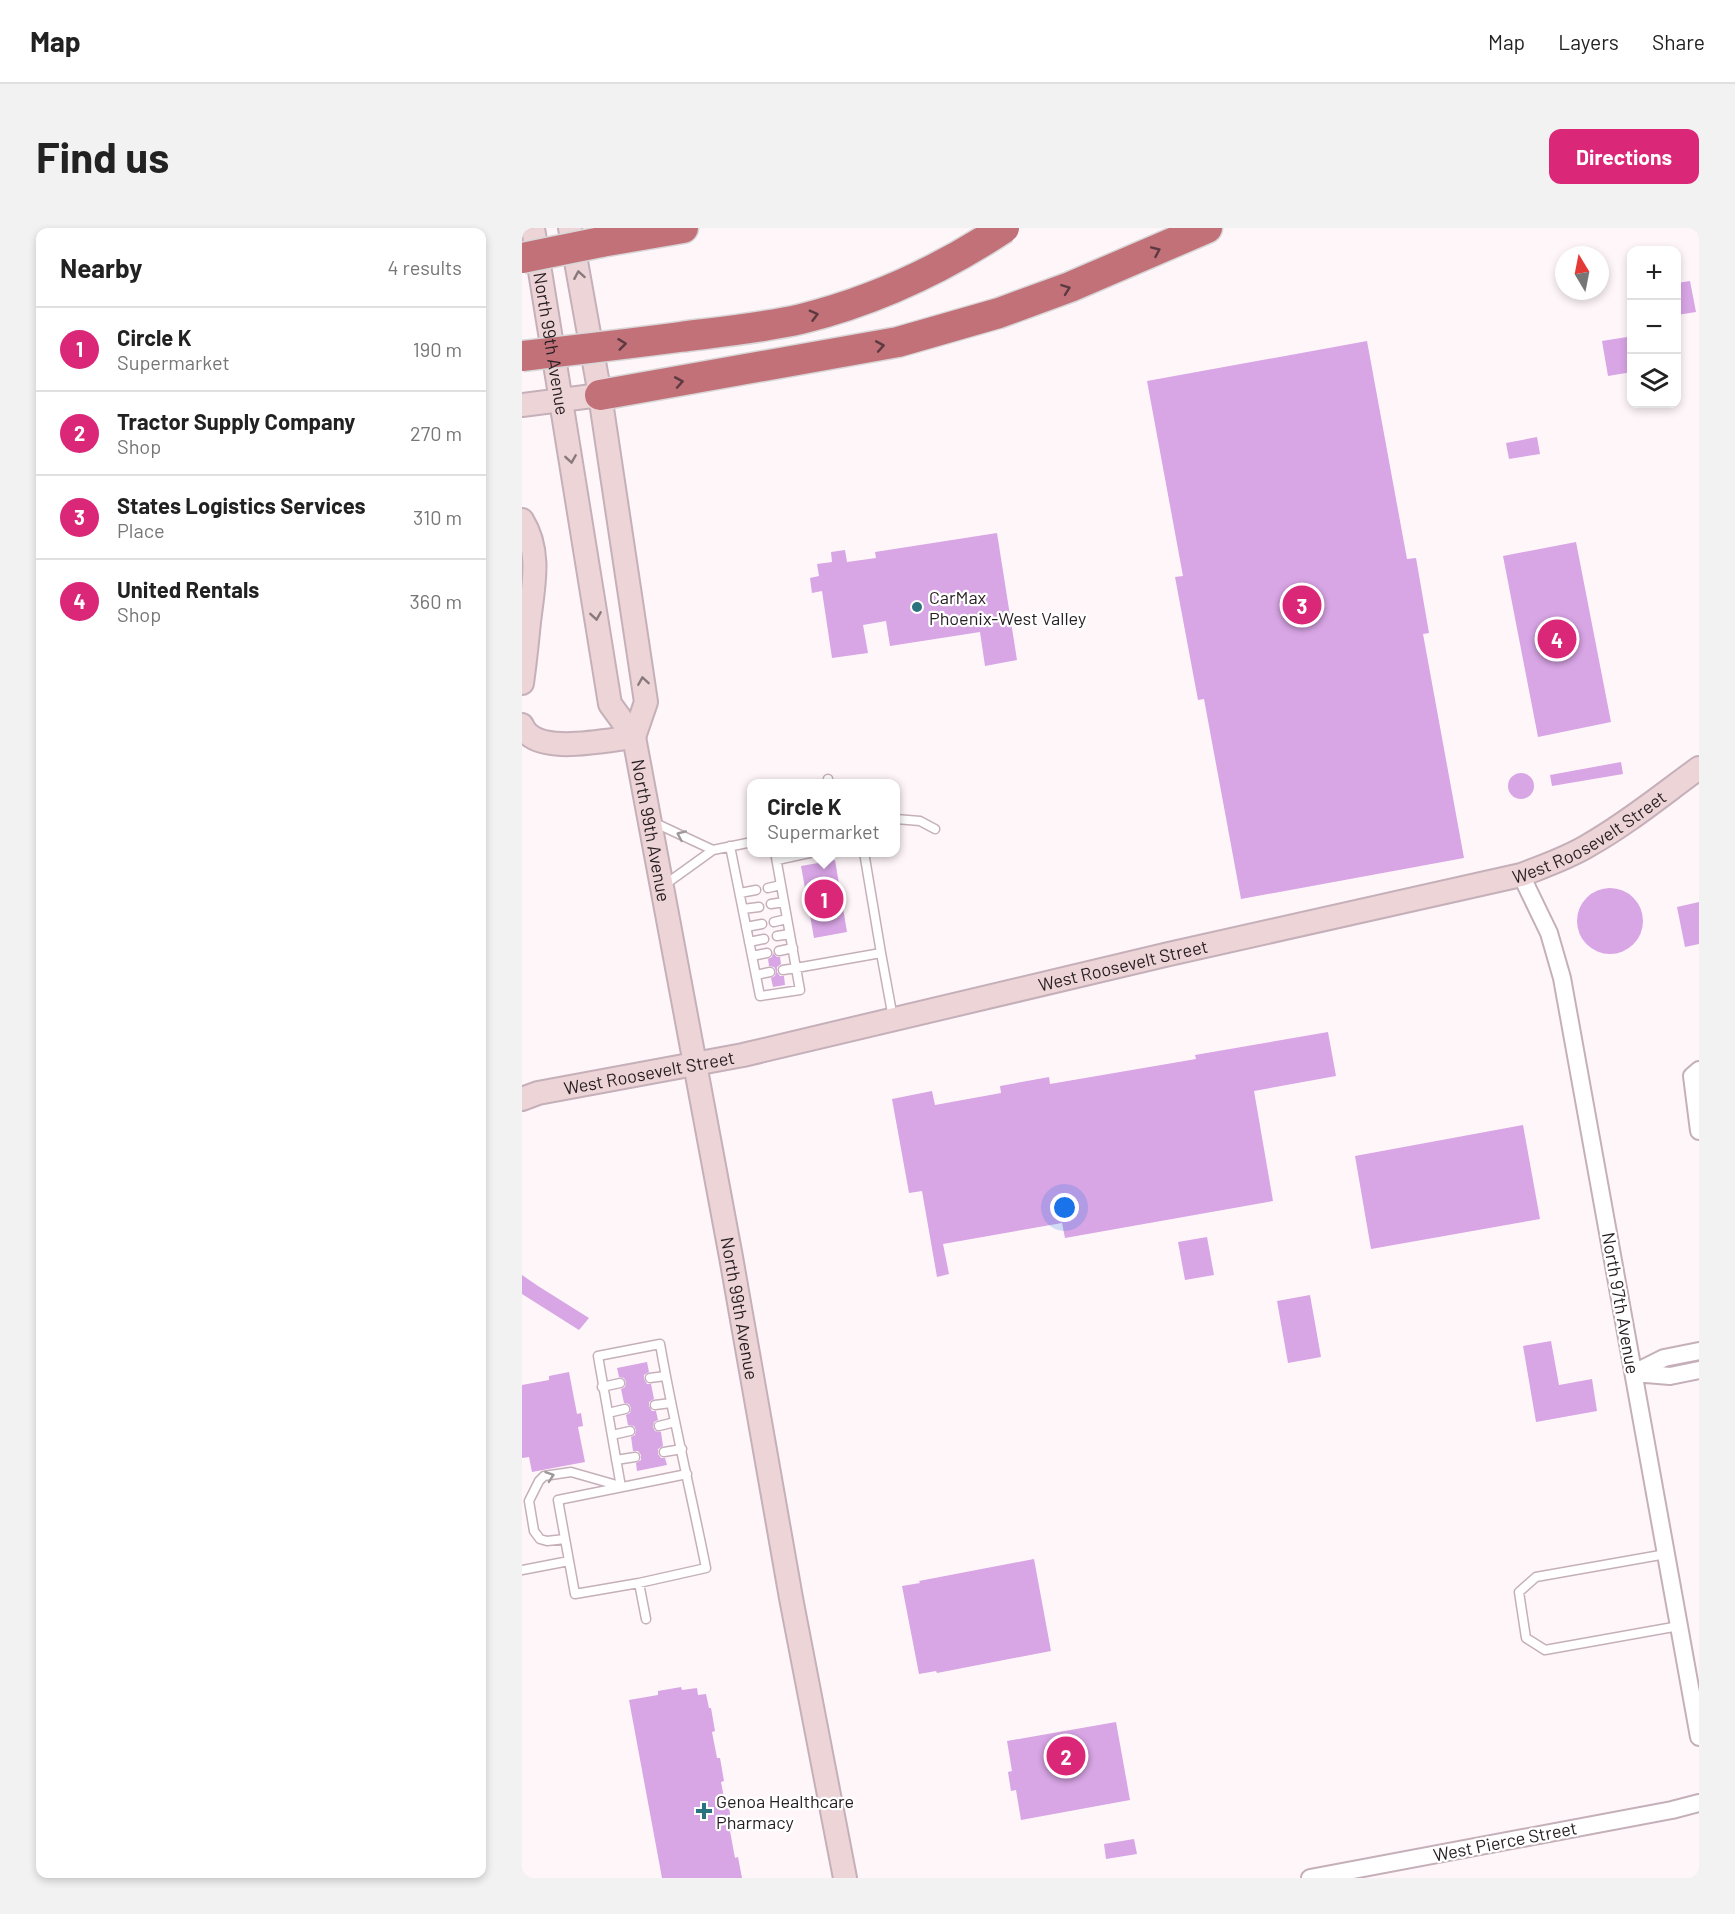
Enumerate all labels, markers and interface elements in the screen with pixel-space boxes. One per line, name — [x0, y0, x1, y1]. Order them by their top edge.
text: Map — [30, 24, 81, 58]
text: Map — [1488, 29, 1525, 54]
text: Layers — [1558, 29, 1619, 54]
text: Share — [1652, 29, 1705, 54]
button: Directions — [1549, 129, 1699, 184]
text: Find us — [36, 131, 169, 181]
one-way arrow — [1150, 246, 1161, 258]
north arrow — [1555, 246, 1609, 300]
map controls — [1627, 246, 1681, 408]
button: + — [1627, 246, 1681, 300]
text: Nearby — [60, 252, 142, 283]
text: 4 results — [387, 255, 462, 279]
street label: North 99th Avenue — [529, 270, 574, 417]
one-way arrow — [573, 271, 585, 280]
one-way arrow — [1060, 283, 1071, 296]
button: − — [1627, 300, 1681, 354]
one-way arrow — [809, 310, 819, 322]
text: Circle K — [117, 324, 192, 350]
text: 1 — [76, 337, 83, 361]
text: 190 m — [413, 337, 462, 361]
one-way arrow — [617, 338, 626, 351]
one-way arrow — [875, 340, 885, 353]
text: Supermarket — [117, 350, 230, 374]
button: layers — [1627, 354, 1681, 408]
one-way arrow — [673, 376, 683, 389]
text: Tractor Supply Company — [117, 408, 355, 434]
text: 2 — [74, 421, 85, 445]
text: 270 m — [410, 421, 462, 445]
text: Shop — [117, 434, 161, 458]
one-way arrow — [564, 454, 576, 464]
text: States Logistics Services — [117, 492, 366, 518]
text: 3 — [74, 505, 85, 529]
text: 310 m — [413, 505, 462, 529]
text: Place — [117, 518, 165, 542]
text: United Rentals — [117, 576, 259, 602]
pin: 3 — [1282, 582, 1322, 628]
place label: CarMax Phoenix-West Valley — [929, 586, 1086, 629]
text: 4 — [73, 589, 86, 613]
text: 360 m — [410, 589, 462, 613]
marker: CarMax Phoenix-West Valley — [910, 600, 924, 614]
text: Shop — [117, 602, 161, 626]
one-way arrow — [590, 611, 602, 621]
pin: 4 — [1538, 616, 1576, 662]
one-way arrow — [637, 676, 649, 686]
street label: North 99th Avenue — [627, 757, 675, 903]
popup — [747, 779, 900, 857]
street label: West Roosevelt Street — [1510, 786, 1670, 888]
text: Circle K — [767, 793, 842, 819]
text: Supermarket — [767, 819, 880, 843]
one-way arrow — [677, 831, 688, 843]
pin: 1 — [804, 876, 844, 922]
street label: West Roosevelt Street — [1036, 935, 1210, 996]
street label: West Roosevelt Street — [562, 1046, 736, 1099]
your location — [1050, 1193, 1079, 1222]
street label: North 97th Avenue — [1598, 1230, 1644, 1376]
street label: North 99th Avenue — [716, 1235, 763, 1381]
one-way arrow — [544, 1471, 554, 1484]
pin: 2 — [1046, 1734, 1086, 1778]
place label: Genoa Healthcare Pharmacy — [716, 1790, 854, 1833]
marker: Genoa Healthcare Pharmacy — [697, 1804, 711, 1818]
street label: West Pierce Street — [1431, 1816, 1579, 1866]

